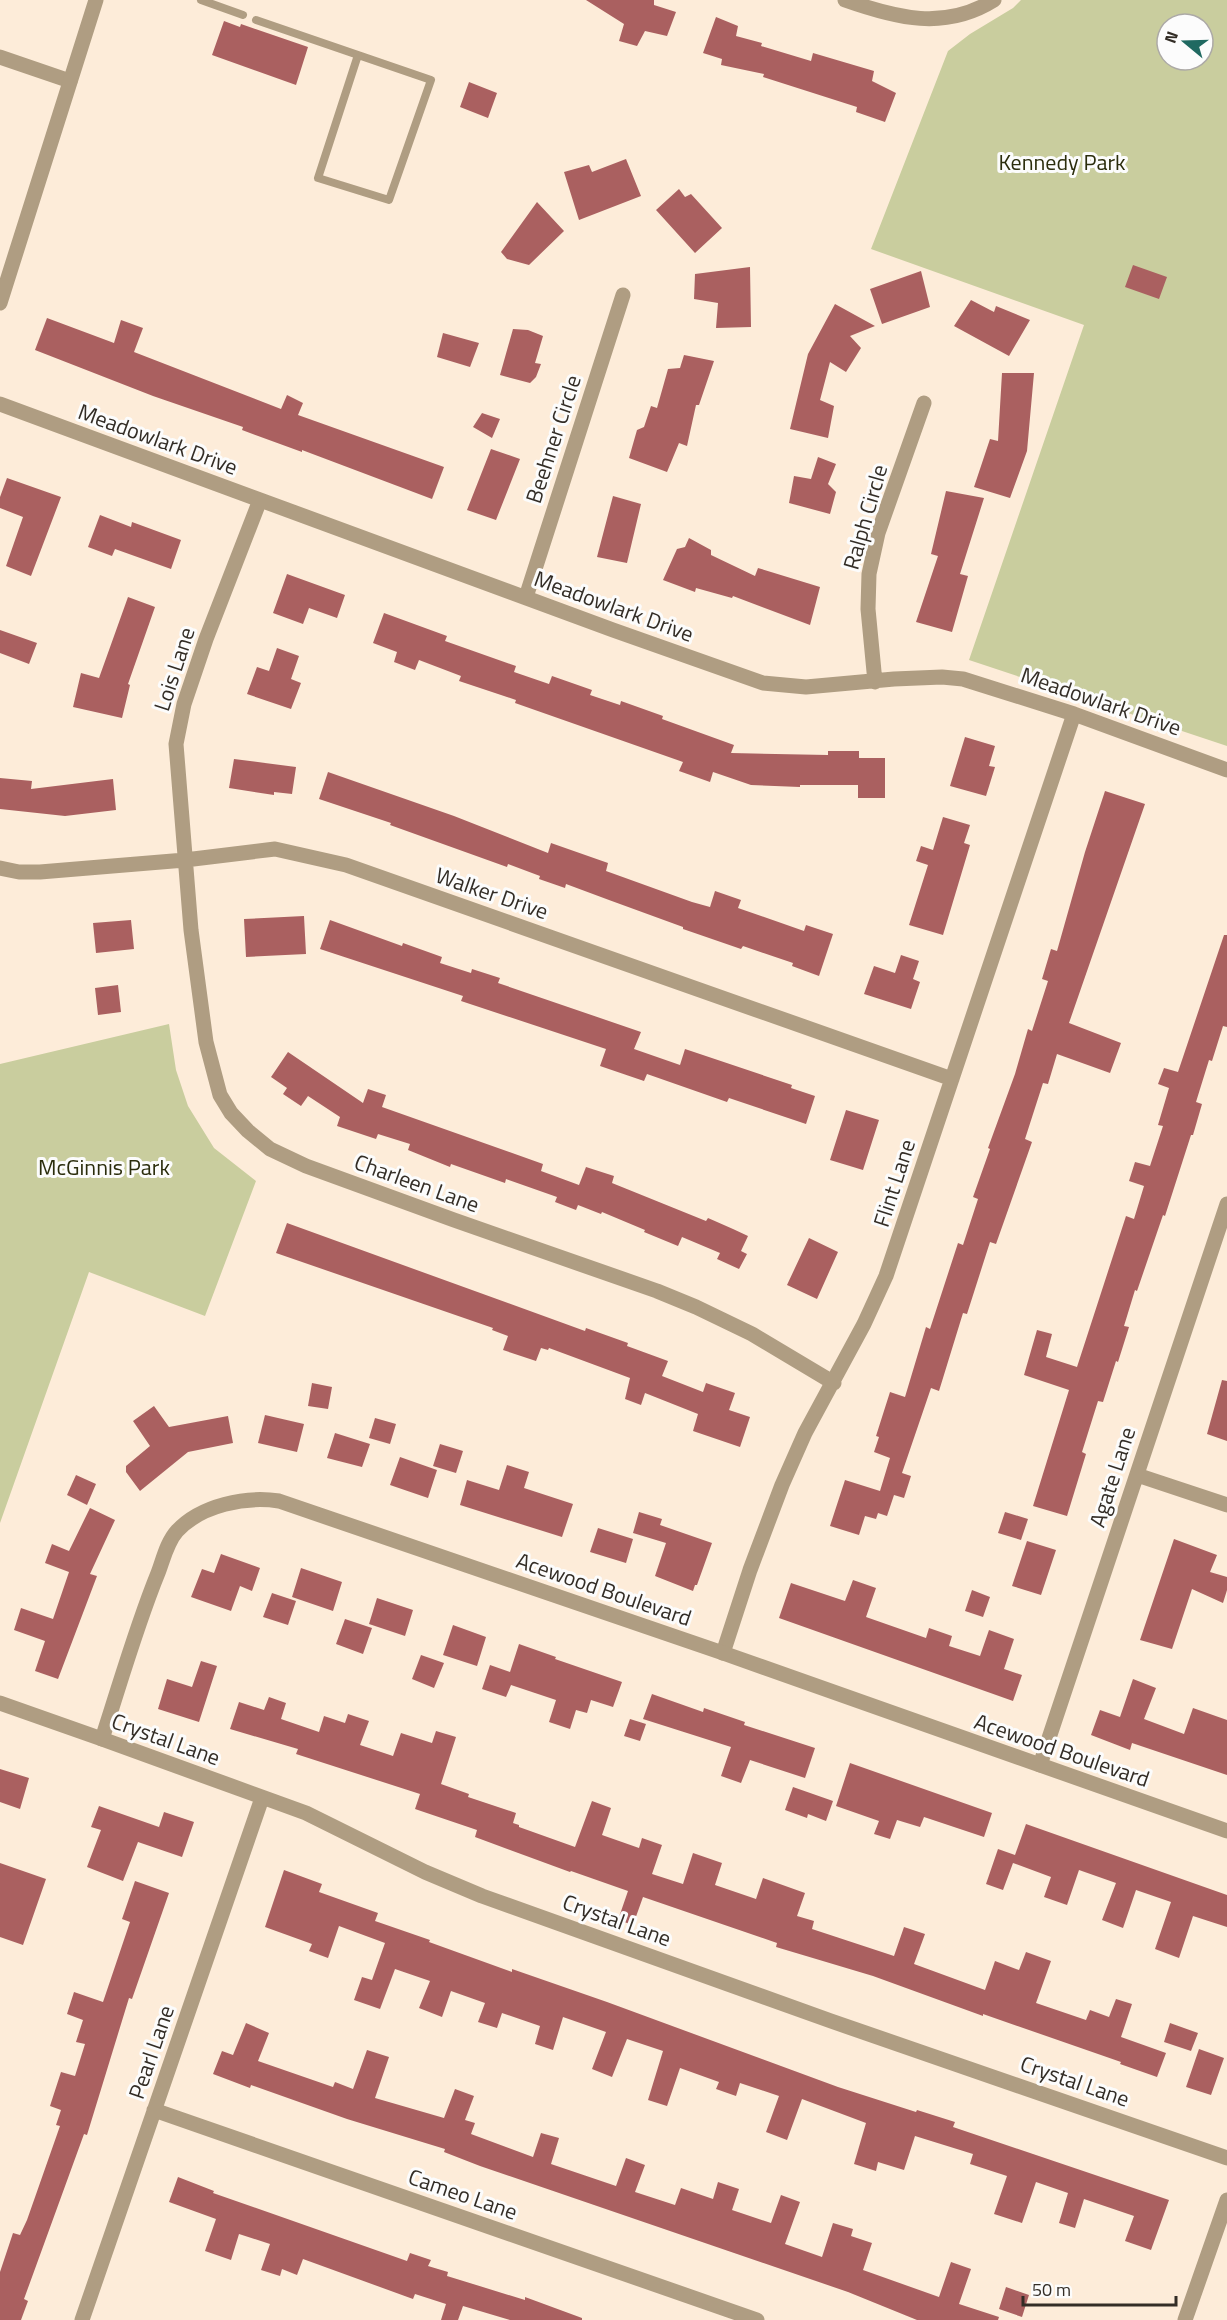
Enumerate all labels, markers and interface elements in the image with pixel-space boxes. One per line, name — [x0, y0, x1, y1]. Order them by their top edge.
north arrow — [1155, 12, 1215, 72]
text: N — [1158, 28, 1184, 46]
park label: Kennedy Park — [998, 145, 1126, 179]
street label: Beehner Circle — [516, 371, 590, 507]
street label: Meadowlark Drive — [73, 394, 243, 484]
street label: Ralph Circle — [834, 460, 896, 574]
street label: Meadowlark Drive — [529, 561, 699, 651]
street label: Lois Lane — [144, 623, 204, 715]
street label: Meadowlark Drive — [1016, 658, 1186, 744]
street label: Walker Drive — [431, 858, 553, 928]
street label: Flint Lane — [864, 1135, 924, 1231]
street label: Charleen Lane — [350, 1145, 484, 1221]
park label: McGinnis Park — [38, 1150, 170, 1184]
street label: Agate Lane — [1080, 1423, 1144, 1531]
street label: Acewood Boulevard — [512, 1543, 696, 1635]
street label: Crystal Lane — [107, 1704, 225, 1774]
street label: Acewood Boulevard — [970, 1704, 1154, 1796]
street label: Crystal Lane — [558, 1885, 676, 1955]
street label: Pearl Lane — [119, 2001, 183, 2103]
street label: Crystal Lane — [1016, 2046, 1134, 2116]
street label: Cameo Lane — [404, 2159, 522, 2229]
scale bar — [1023, 2269, 1176, 2307]
text: 50 m — [1032, 2276, 1071, 2303]

